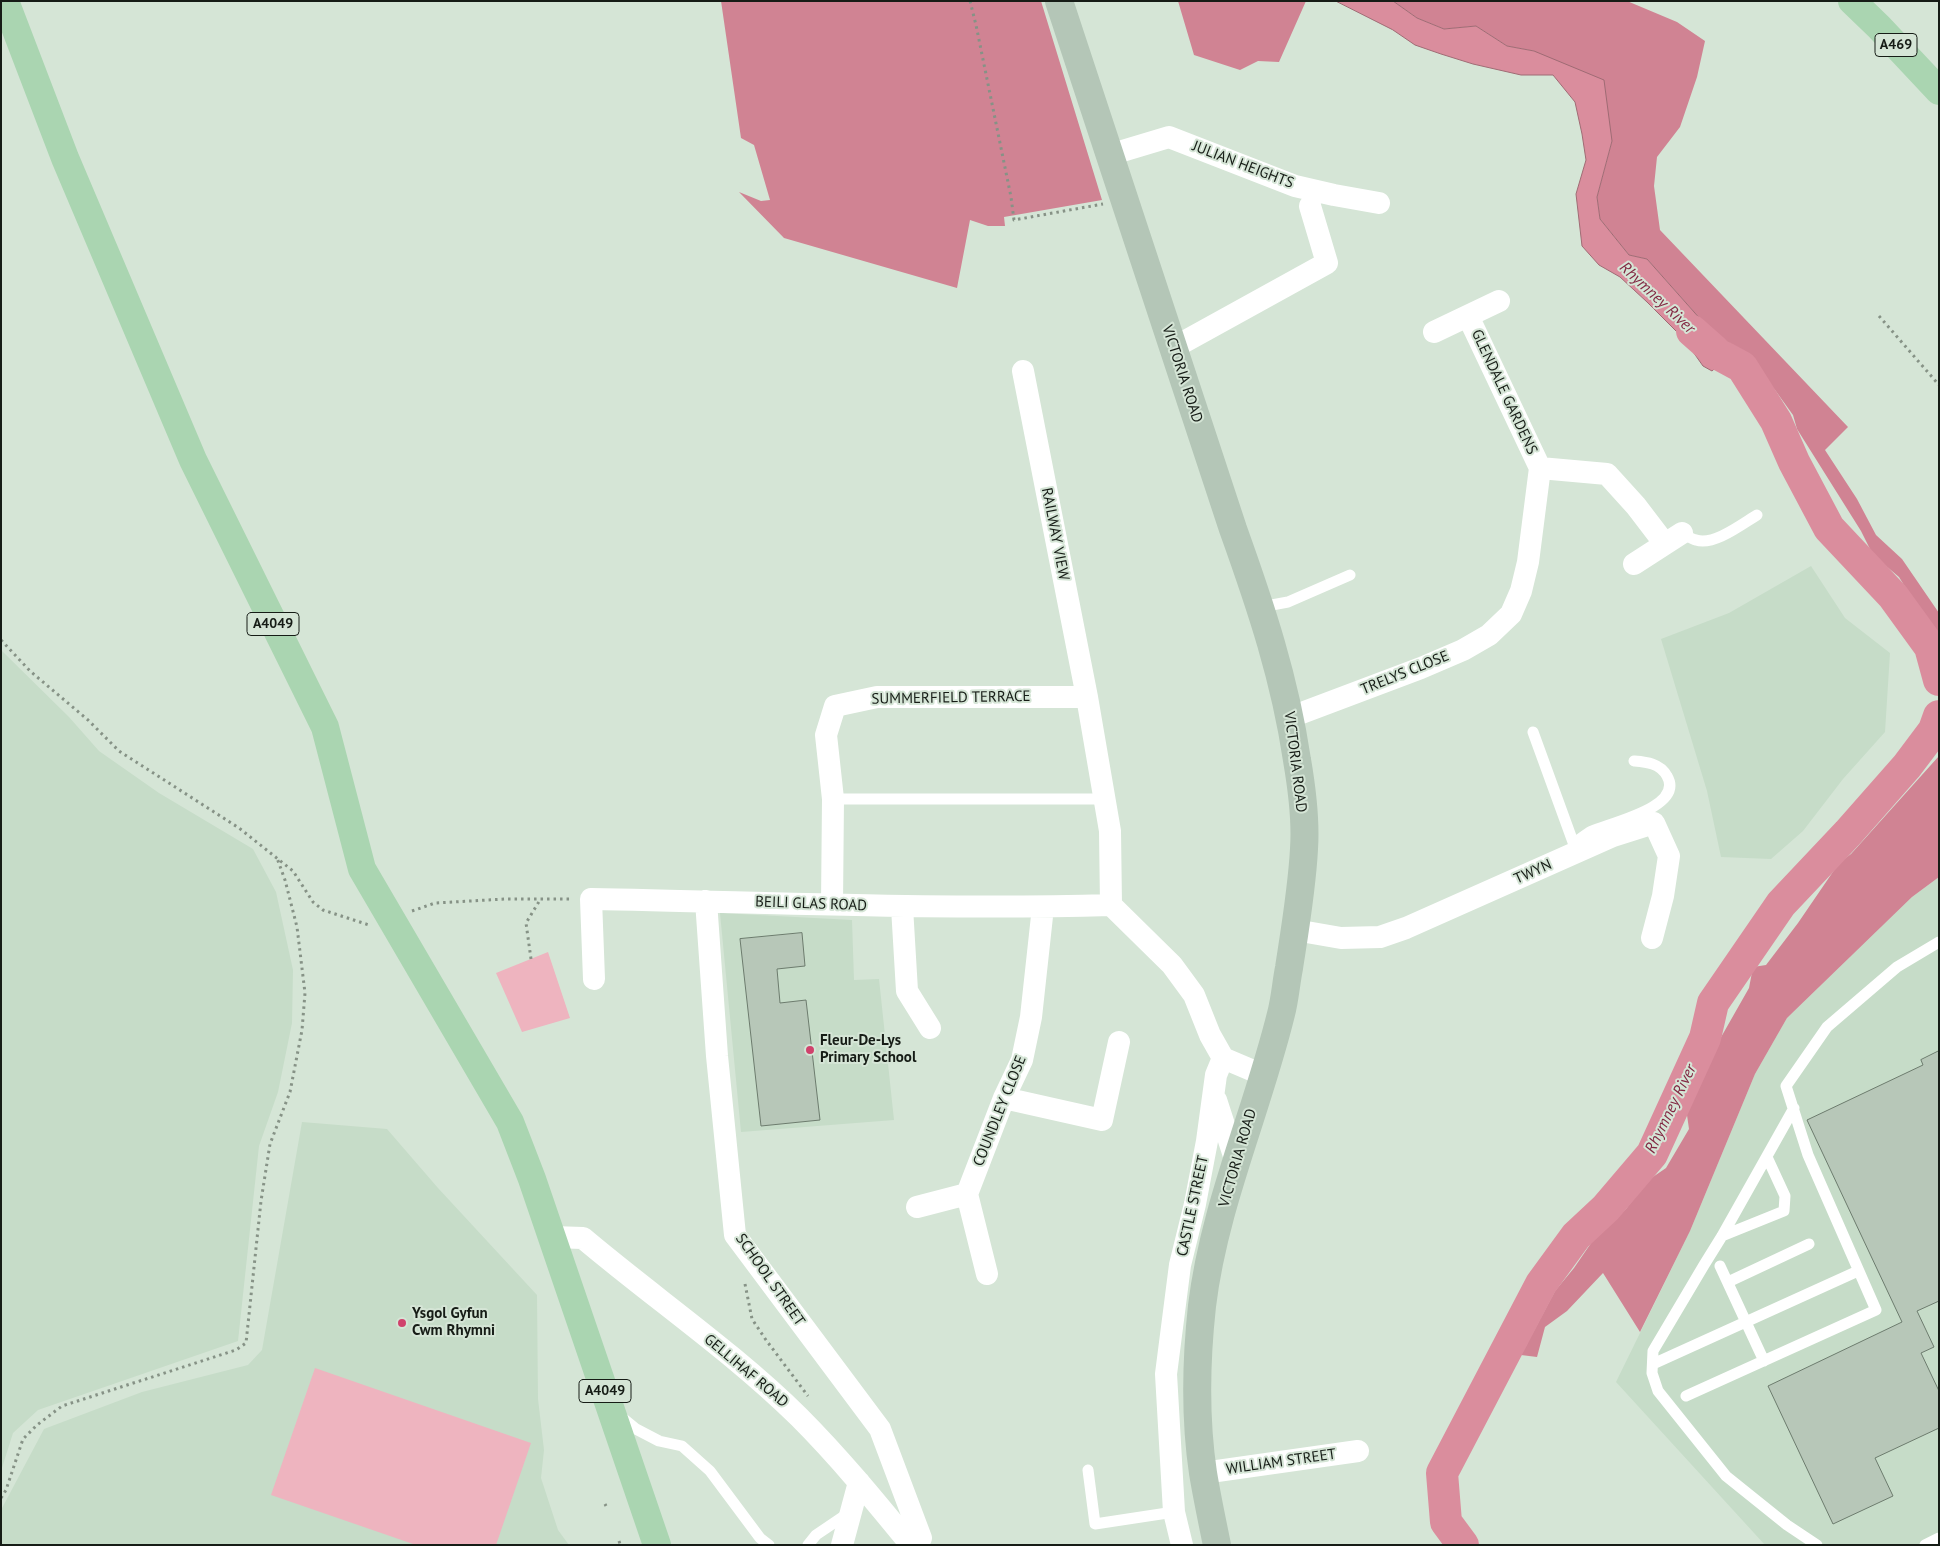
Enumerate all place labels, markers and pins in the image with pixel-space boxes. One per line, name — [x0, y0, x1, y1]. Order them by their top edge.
place label: Fleur-De-Lys Primary School — [820, 1032, 916, 1067]
marker: Fleur-De-Lys Primary School — [804, 1044, 816, 1056]
place label: Ysgol Gyfun Cwm Rhymni — [412, 1305, 495, 1340]
marker: Ysgol Gyfun Cwm Rhymni — [396, 1317, 408, 1329]

